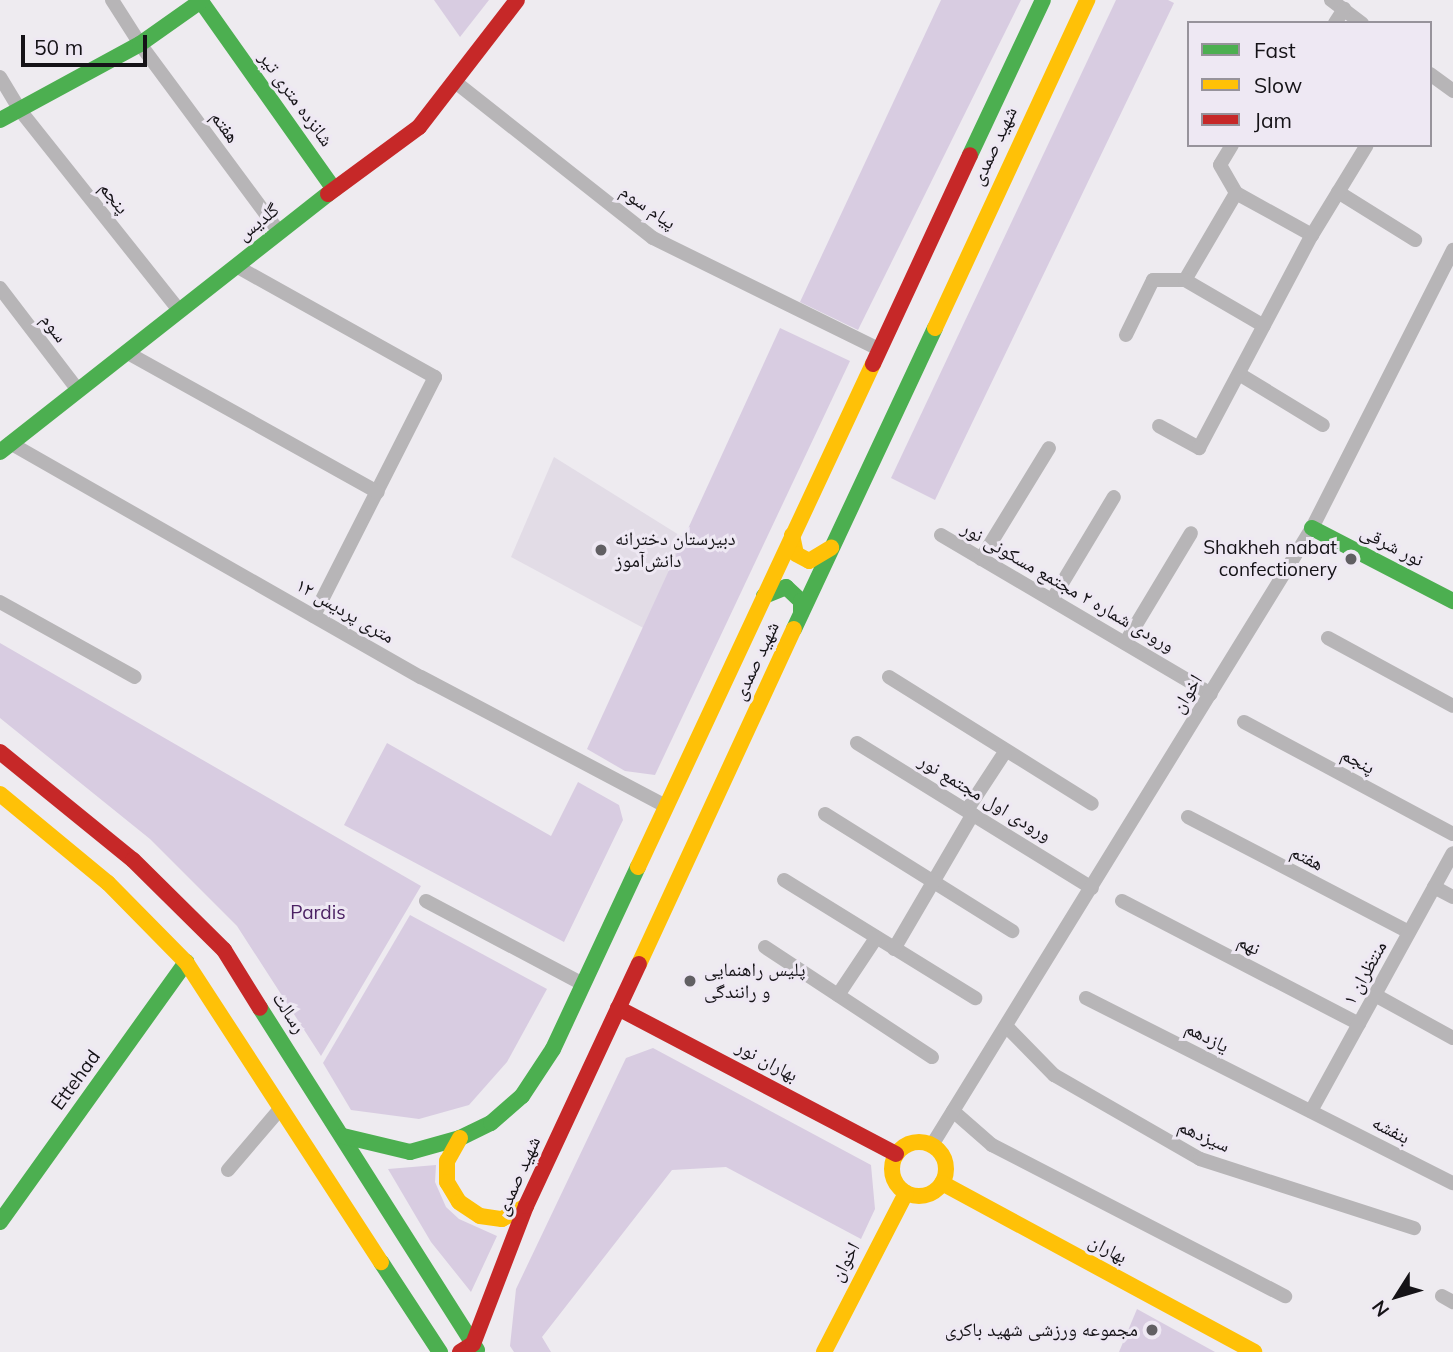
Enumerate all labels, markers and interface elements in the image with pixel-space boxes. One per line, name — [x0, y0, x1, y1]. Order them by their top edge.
scale bar — [24, 21, 150, 65]
legend — [1187, 21, 1432, 147]
text: 50 m — [34, 34, 83, 60]
text: Fast — [1254, 37, 1296, 63]
street label: شانزده متری تیر — [254, 47, 338, 151]
text: Slow — [1254, 72, 1302, 98]
street label: شهید صمدی — [966, 103, 1022, 189]
street label: هفتم — [206, 107, 244, 147]
text: Jam — [1254, 107, 1292, 133]
street label: پنجم — [94, 177, 134, 219]
street label: پیام سوم — [616, 180, 680, 234]
street label: گلدیس — [232, 198, 284, 246]
street label: سوم — [36, 309, 72, 347]
street label: ورودی شماره ۲ مجتمع مسکونی نور — [958, 517, 1178, 657]
street label: نور شرقی — [1357, 520, 1427, 572]
place label: دبیرستان دخترانه دانش‌آموز — [615, 528, 736, 572]
place label: Shakheh nabat confectionery — [1203, 537, 1337, 581]
marker: دبیرستان دخترانه دانش‌آموز — [593, 542, 609, 558]
marker: Shakheh nabat confectionery — [1343, 551, 1359, 567]
street label: ۱۲ متری پردیس — [292, 574, 398, 648]
street label: شهید صمدی — [728, 618, 784, 704]
street label: اخوان — [1167, 670, 1207, 718]
street label: پنجم — [1337, 743, 1379, 779]
street label: ورودی اول مجتمع نور — [914, 749, 1056, 847]
street label: هفتم — [1287, 840, 1327, 876]
park label: Pardis — [290, 902, 346, 924]
street label: نهم — [1234, 930, 1264, 960]
street label: منتظران ۱ — [1338, 937, 1392, 1009]
place label: پلیس راهنمایی و رانندگی — [704, 959, 806, 1003]
marker: پلیس راهنمایی و رانندگی — [682, 973, 698, 989]
street label: رسالت — [267, 988, 311, 1038]
street label: یازدهم — [1181, 1016, 1233, 1058]
street label: بهاران نور — [732, 1035, 802, 1087]
street label: Ettehad — [47, 1046, 105, 1114]
street label: بنفشه — [1368, 1111, 1414, 1149]
street label: سیزدهم — [1174, 1114, 1234, 1158]
street label: شهید صمدی — [490, 1133, 546, 1219]
street label: بهاران — [1085, 1229, 1131, 1269]
street label: اخوان — [825, 1238, 865, 1286]
north arrow — [1362, 1261, 1432, 1331]
text: N — [1366, 1296, 1394, 1322]
place label: مجموعه ورزشی شهید باکری — [945, 1319, 1138, 1341]
marker: مجموعه ورزشی شهید باکری — [1144, 1322, 1160, 1338]

